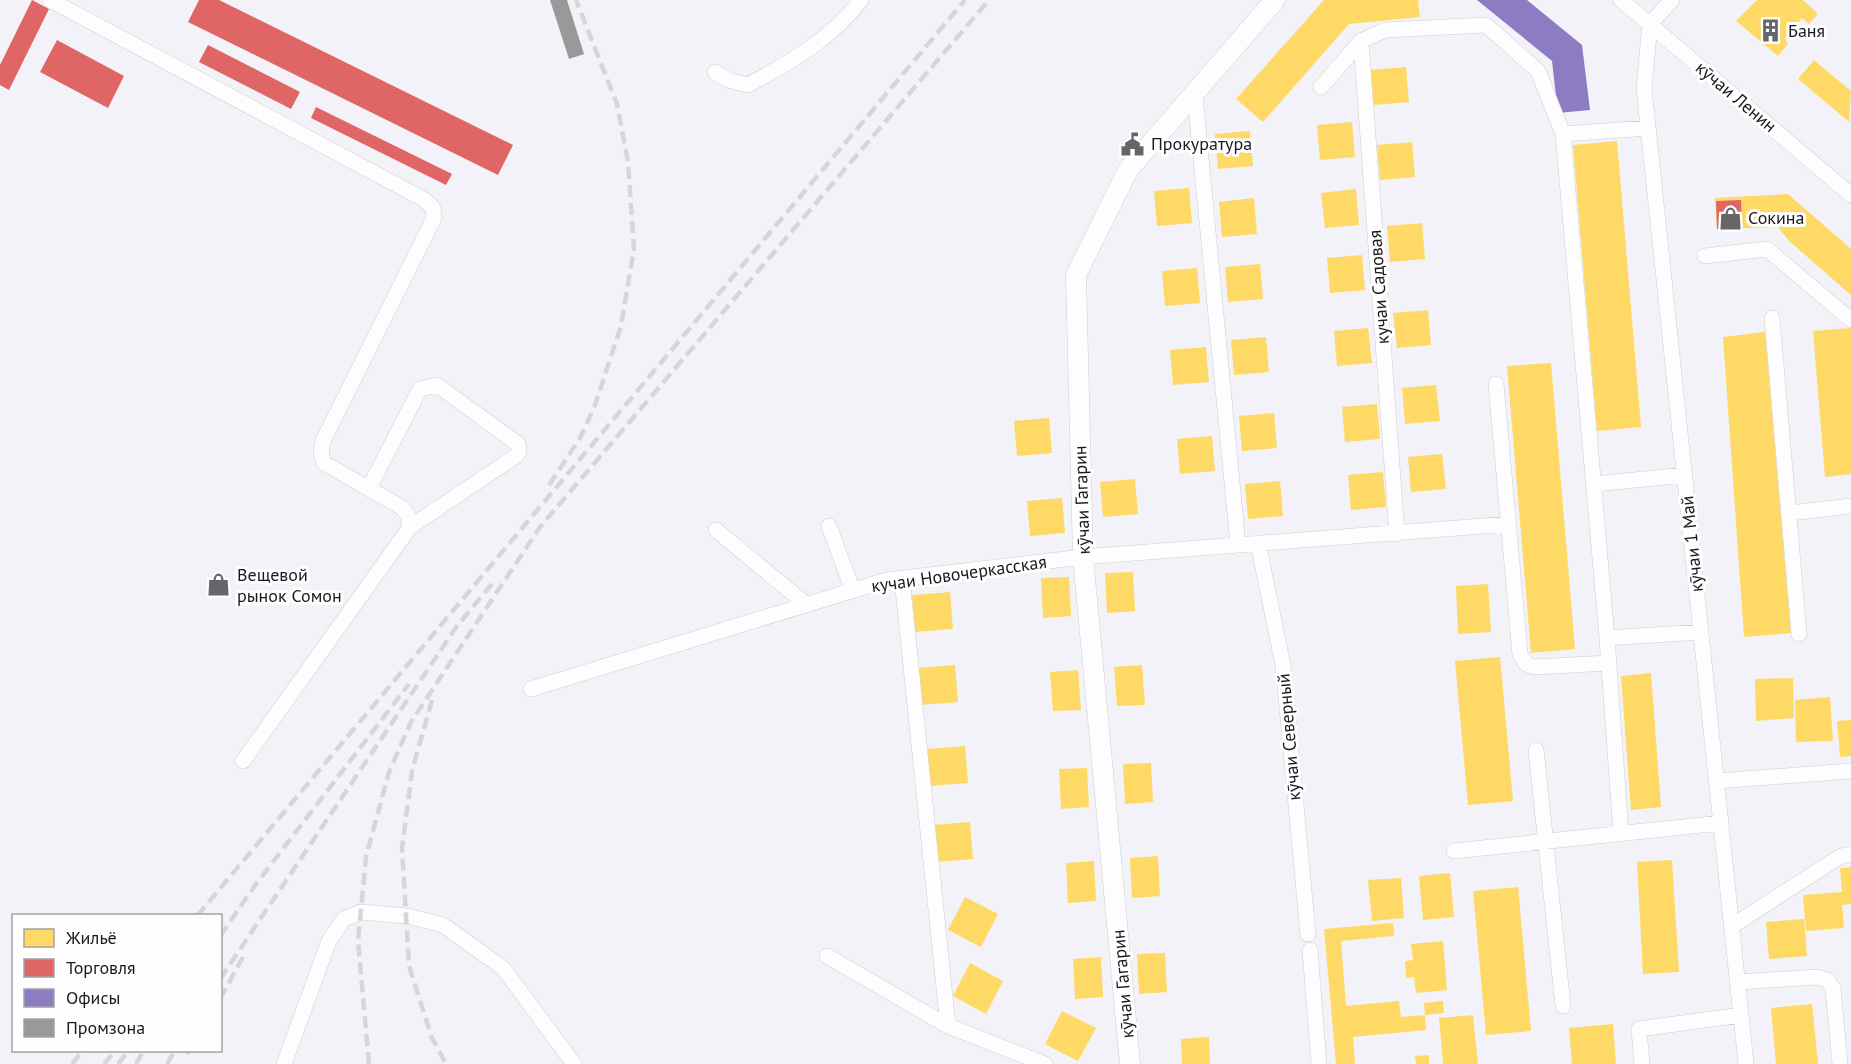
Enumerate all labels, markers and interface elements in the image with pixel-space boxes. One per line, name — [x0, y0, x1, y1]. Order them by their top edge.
building icon: Баня — [1757, 18, 1783, 44]
place label: Баня — [1788, 19, 1825, 42]
street label: кӯчаи Ленин — [1691, 56, 1782, 137]
public building icon: Прокуратура — [1120, 131, 1146, 157]
place label: Прокуратура — [1151, 132, 1252, 155]
shop icon: Сокина — [1717, 205, 1743, 231]
place label: Сокина — [1748, 206, 1804, 229]
street label: кучаи Садовая — [1363, 229, 1394, 345]
street label: кӯчаи Гагарин — [1068, 445, 1095, 555]
street label: кӯчаи 1 Май — [1675, 495, 1708, 593]
street label: кучаи Новочеркасская — [870, 550, 1048, 597]
place label: Вещевой рынок Сомон — [237, 563, 342, 607]
shop icon: Вещевой рынок Сомон — [206, 572, 232, 598]
street label: кӯчаи Северный — [1271, 673, 1306, 802]
legend — [12, 914, 222, 1052]
text: Жильё — [65, 926, 117, 949]
street label: кӯчаи Гагарин — [1106, 929, 1139, 1039]
text: Торговля — [66, 956, 136, 979]
text: Офисы — [66, 986, 120, 1009]
text: Промзона — [66, 1016, 145, 1039]

